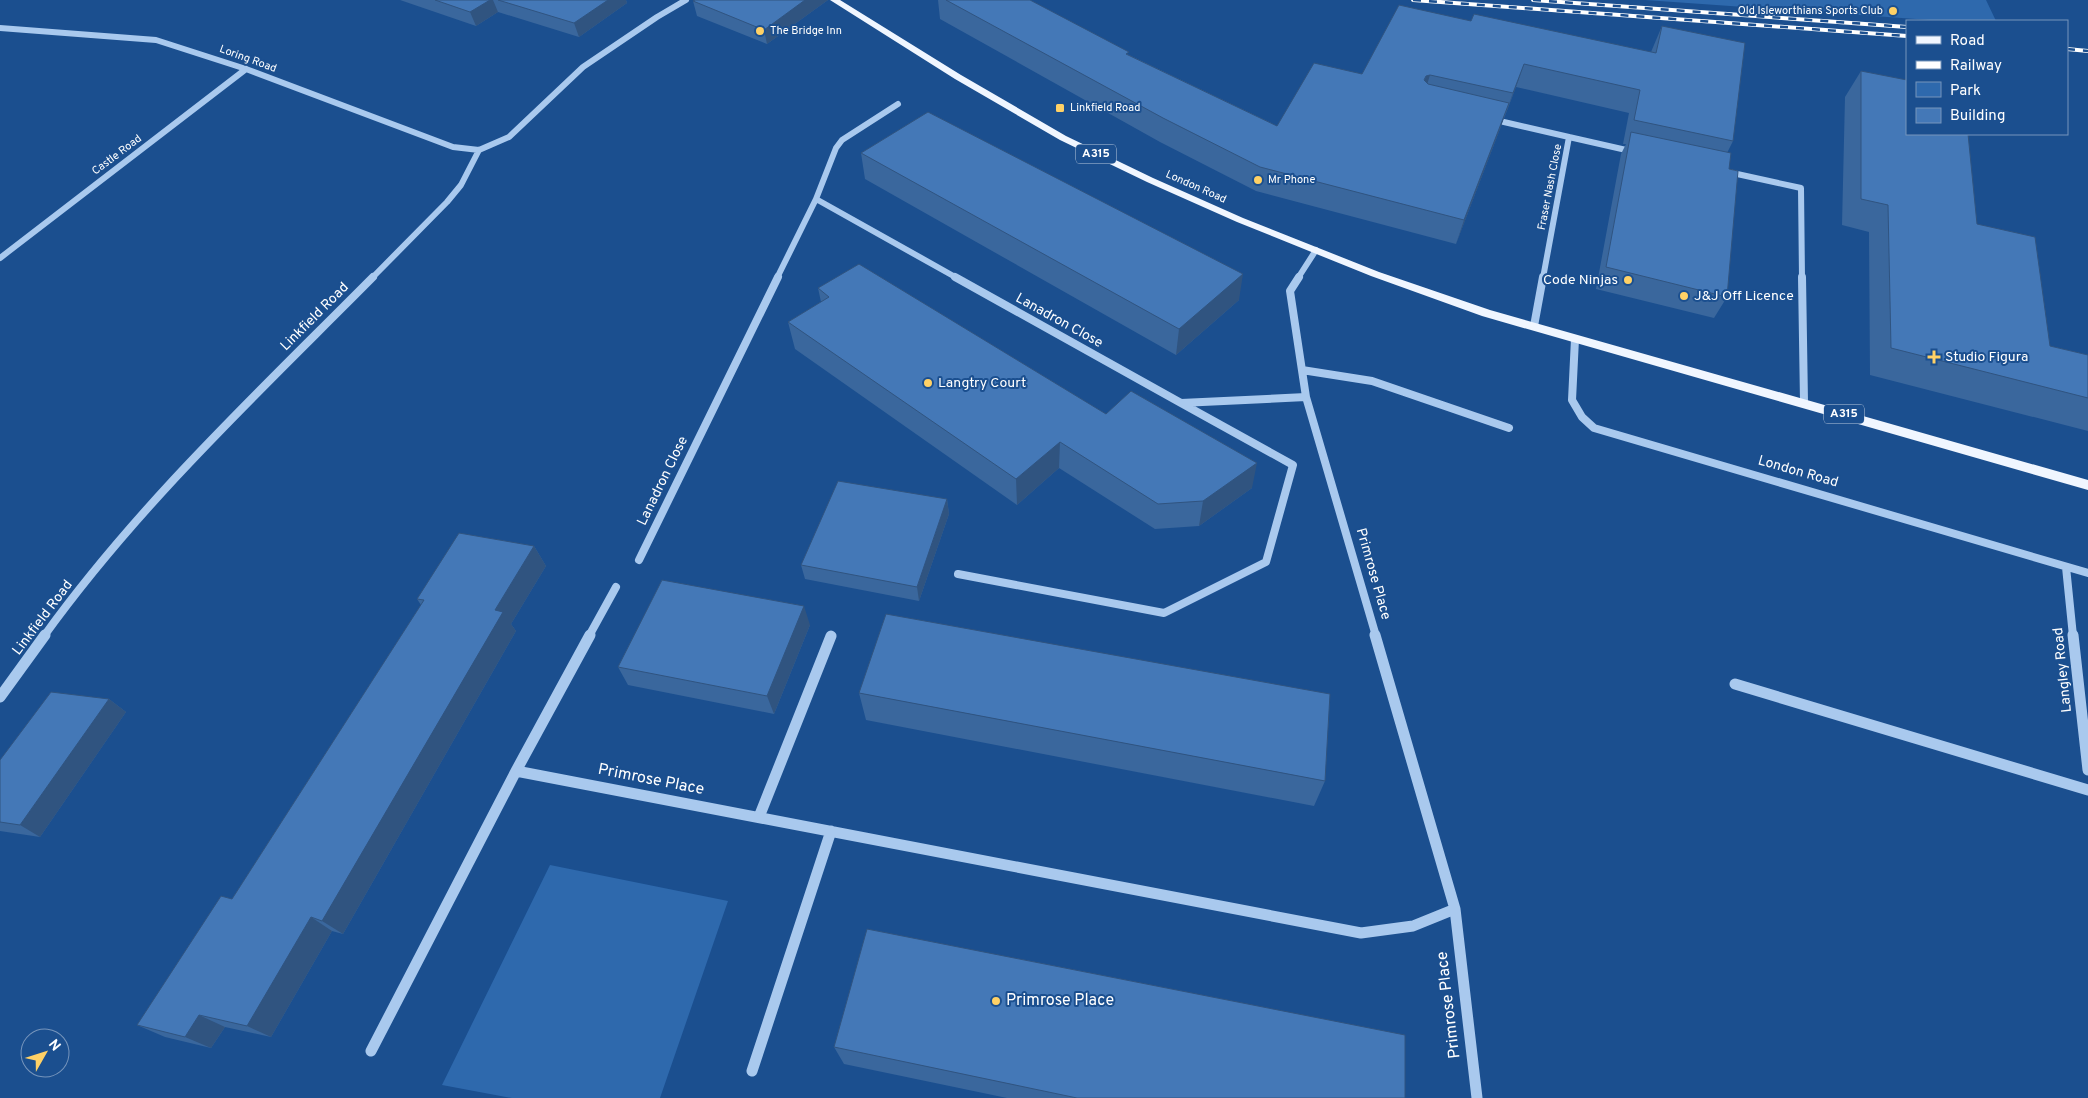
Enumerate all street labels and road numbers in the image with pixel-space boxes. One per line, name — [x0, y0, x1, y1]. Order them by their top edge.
street label: Loring Road — [217, 42, 279, 76]
street label: Castle Road — [89, 132, 145, 178]
street label: Fraser Nash Close — [1535, 143, 1565, 231]
road number: A315 — [1076, 144, 1116, 164]
street label: London Road — [1163, 167, 1229, 207]
street label: Linkfield Road — [277, 279, 353, 355]
street label: Lanadron Close — [1012, 290, 1106, 352]
road number: A315 — [1824, 404, 1864, 424]
street label: Lanadron Close — [634, 434, 692, 528]
street label: London Road — [1756, 452, 1840, 492]
street label: Primrose Place — [1352, 526, 1394, 622]
street label: Linkfield Road — [9, 577, 77, 659]
street label: Langley Road — [2050, 627, 2076, 713]
street label: Primrose Place — [596, 760, 706, 800]
street label: Primrose Place — [1432, 950, 1466, 1060]

